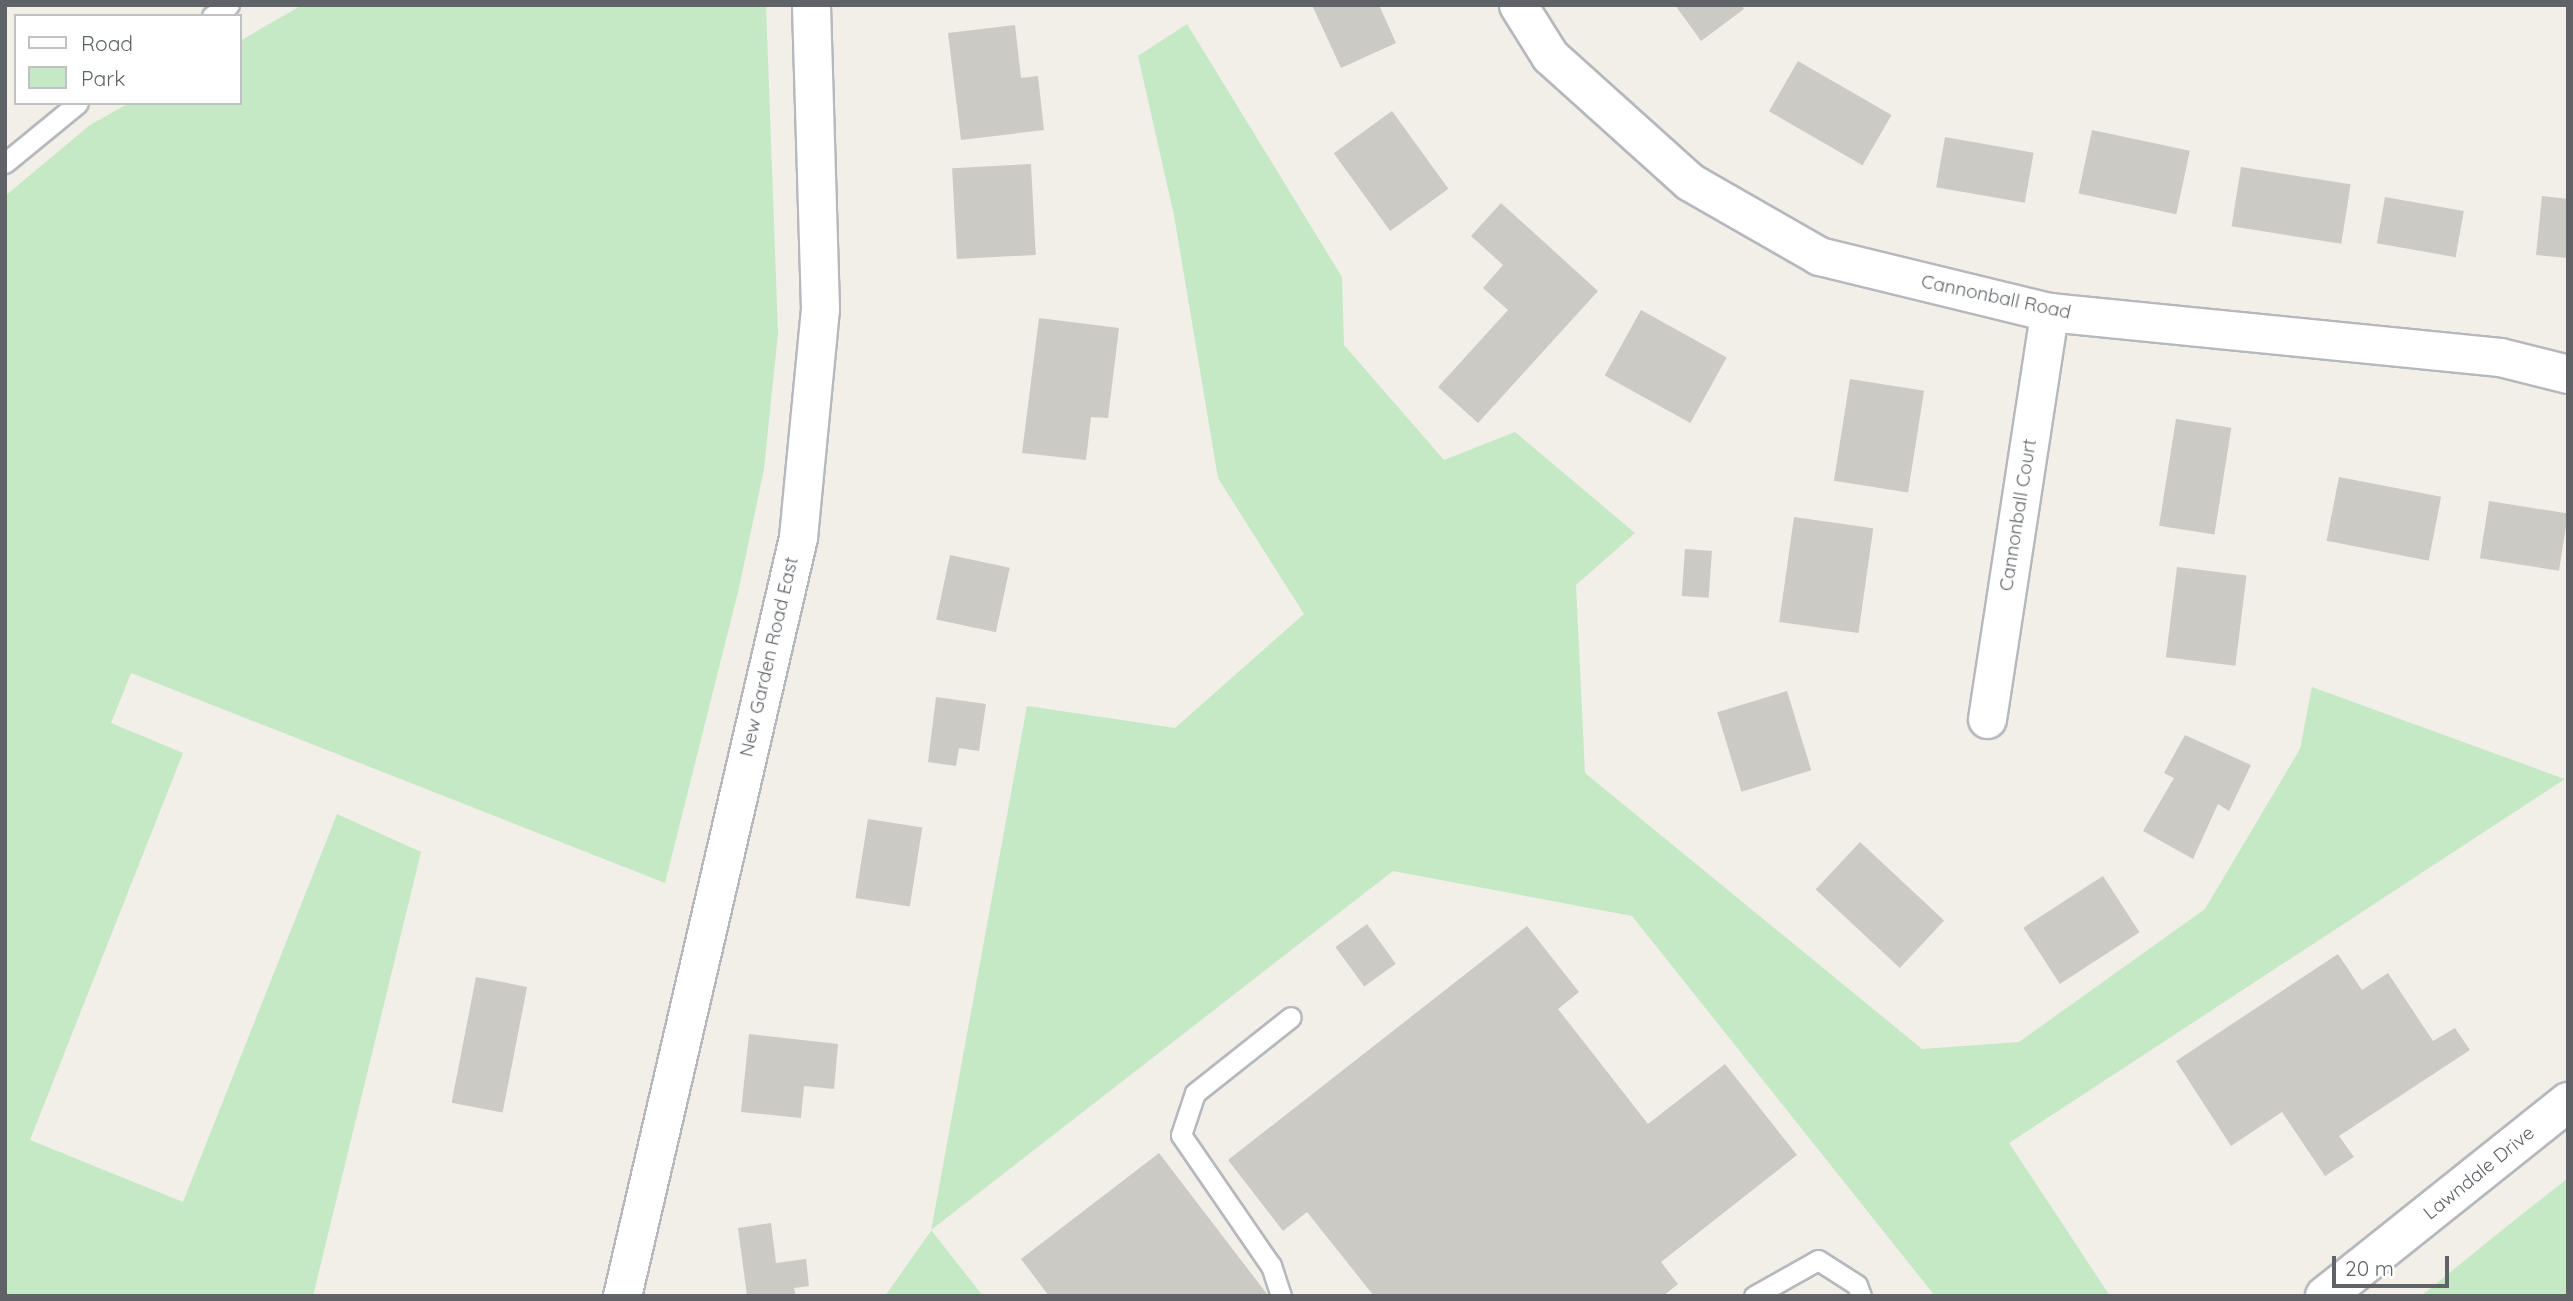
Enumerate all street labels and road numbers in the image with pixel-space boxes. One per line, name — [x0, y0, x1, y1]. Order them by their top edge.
street label: Cannonball Road — [1919, 270, 2073, 324]
street label: Cannonball Court — [1995, 437, 2041, 593]
street label: New Garden Road East — [735, 555, 803, 759]
street label: Lawndale Drive — [2419, 1121, 2539, 1225]

